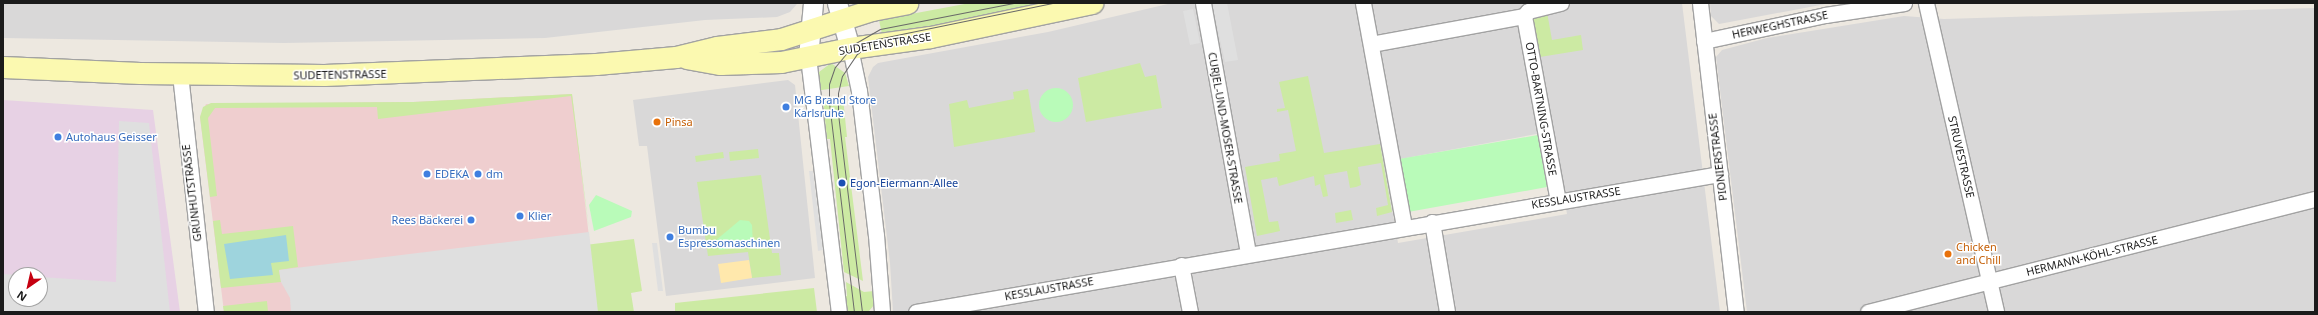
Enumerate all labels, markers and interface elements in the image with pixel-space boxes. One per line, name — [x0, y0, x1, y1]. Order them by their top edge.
street label: HERWEGHSTRASSE — [1731, 8, 1829, 42]
street label: SUDETENSTRASSE — [838, 30, 932, 58]
street label: OTTO-BARTNING-STRASSE — [1523, 41, 1559, 177]
street label: CURJEL-UND-MOSER-STRASSE — [1205, 51, 1245, 205]
street label: SUDETENSTRASSE — [293, 68, 387, 82]
place label: MG Brand Store Karlsruhe — [794, 94, 876, 120]
marker: MG Brand Store Karlsruhe — [781, 102, 791, 112]
street label: PIONIERSTRASSE — [1706, 112, 1730, 202]
place label: Pinsa — [665, 115, 693, 129]
street label: STRUVESTRASSE — [1945, 115, 1977, 199]
marker: Pinsa — [652, 117, 662, 127]
place label: Autohaus Geisser — [66, 130, 157, 144]
marker: Autohaus Geisser — [53, 132, 63, 142]
street label: GRÜNHUTSTRASSE — [179, 144, 205, 242]
place label: EDEKA — [435, 167, 469, 181]
place label: dm — [486, 167, 503, 181]
marker: EDEKA — [422, 169, 432, 179]
marker: dm — [473, 169, 483, 179]
place label: Egon-Eiermann-Allee — [850, 176, 958, 190]
marker: Egon-Eiermann-Allee — [837, 178, 847, 188]
street label: KESSLAUSTRASSE — [1530, 184, 1622, 212]
place label: Klier — [528, 209, 551, 223]
marker: Klier — [515, 211, 525, 221]
place label: Rees Bäckerei — [392, 213, 463, 227]
marker: Rees Bäckerei — [466, 215, 476, 225]
place label: Bumbu Espressomaschinen — [678, 224, 780, 250]
marker: Bumbu Espressomaschinen — [665, 232, 675, 242]
street label: HERMANN-KÖHL-STRASSE — [2025, 233, 2159, 279]
place label: Chicken and Chill — [1956, 241, 2001, 267]
marker: Chicken and Chill — [1943, 249, 1953, 259]
north arrow — [8, 267, 48, 307]
street label: KESSLAUSTRASSE — [1004, 275, 1094, 303]
text: N — [14, 288, 29, 305]

